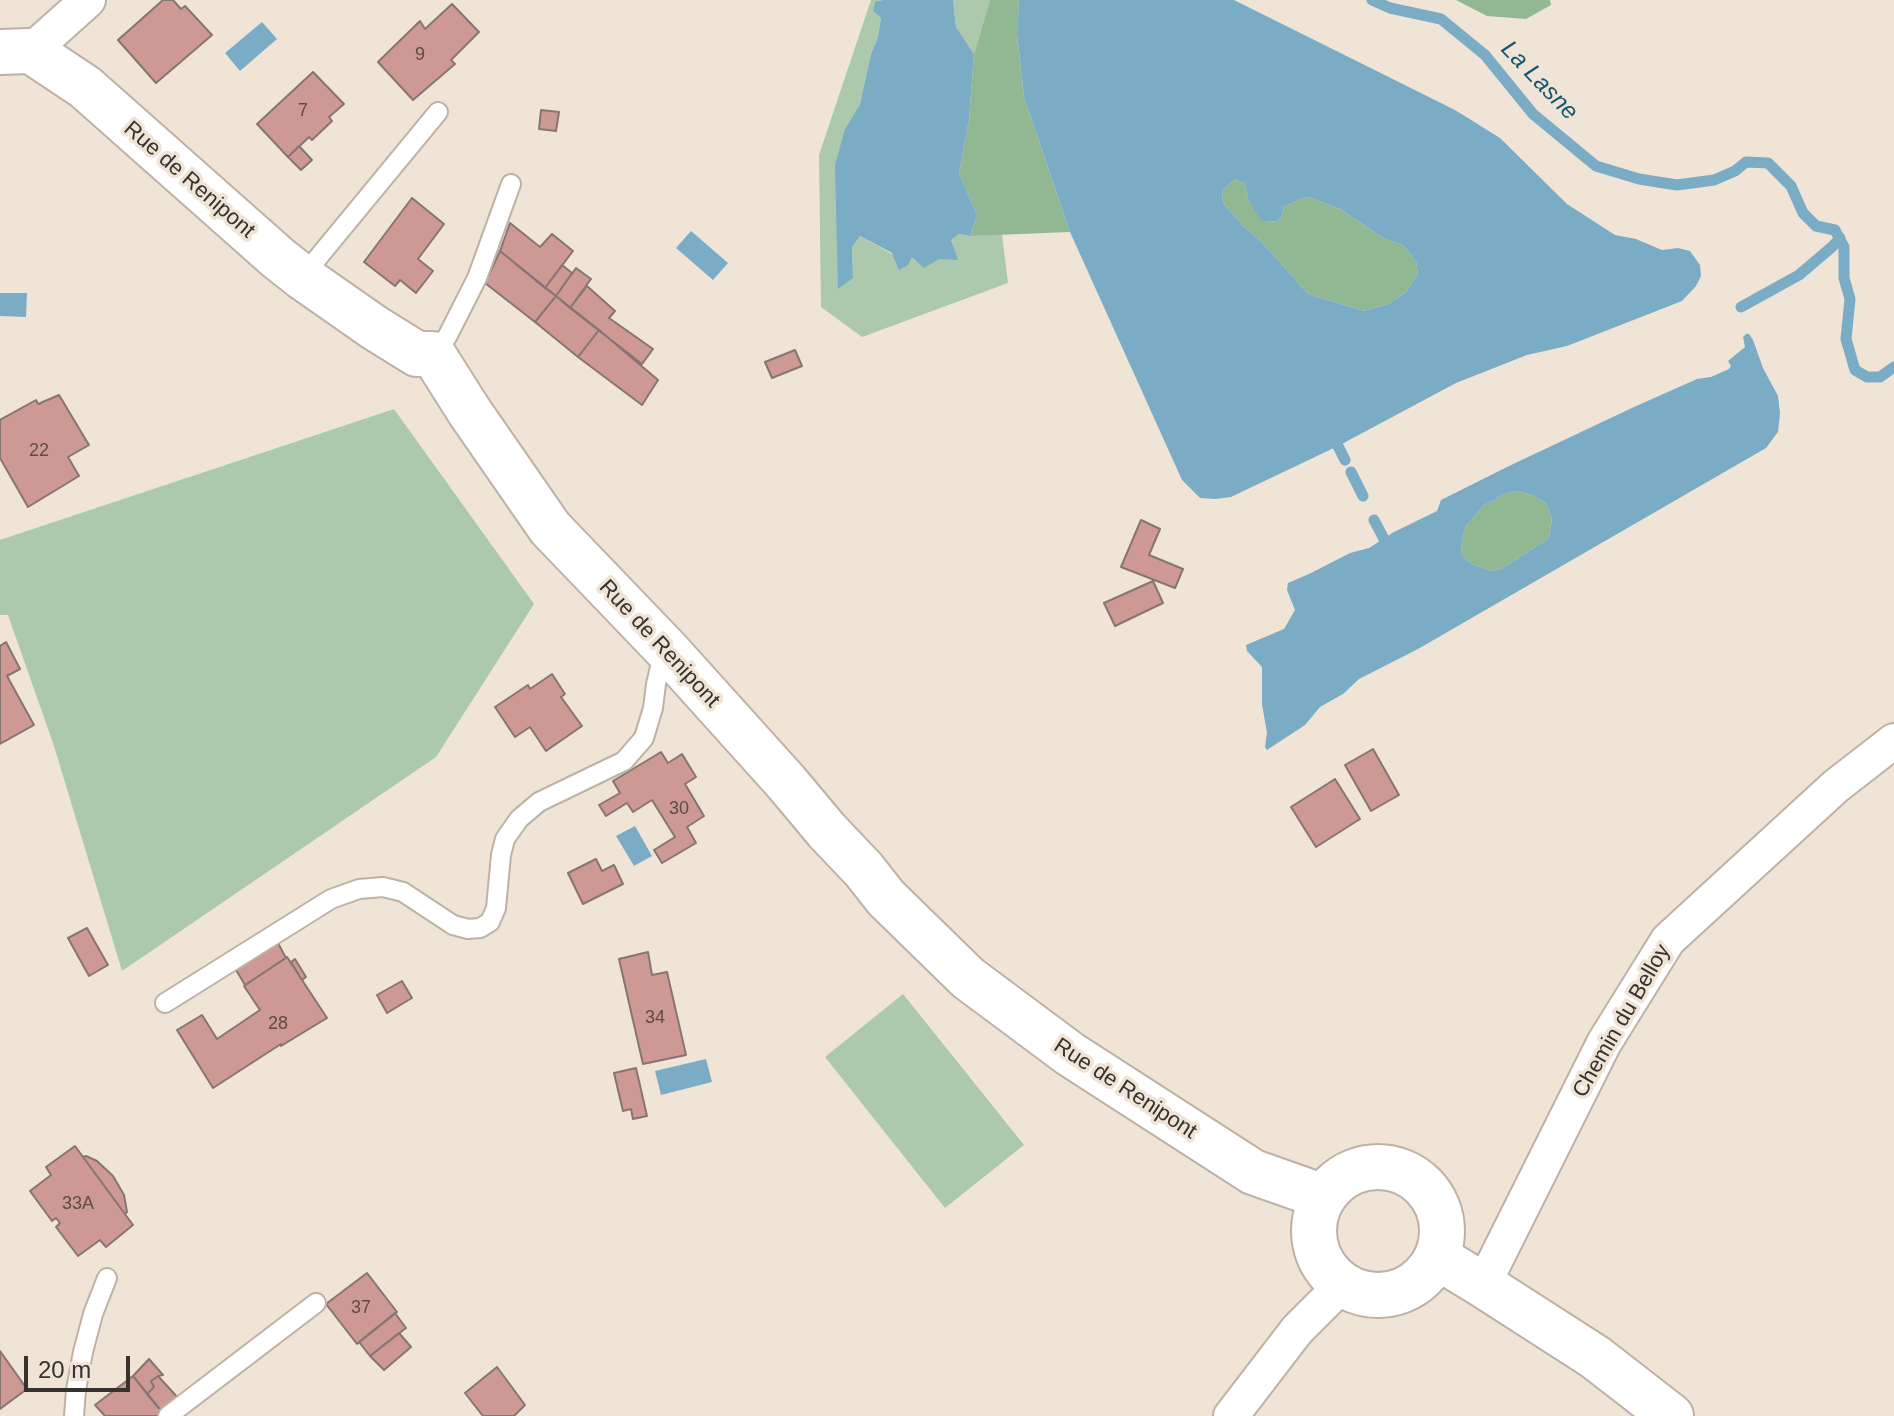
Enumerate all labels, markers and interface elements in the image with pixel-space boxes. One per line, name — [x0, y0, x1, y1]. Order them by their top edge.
water label: La Lasne — [1494, 35, 1584, 127]
house number: 9 — [415, 44, 425, 66]
house number: 7 — [298, 100, 308, 122]
street label: Rue de Renipont — [118, 116, 260, 244]
house number: 22 — [29, 440, 49, 462]
street label: Rue de Renipont — [593, 575, 725, 713]
house number: 30 — [669, 798, 689, 820]
street label: Chemin du Belloy — [1567, 940, 1677, 1102]
house number: 34 — [645, 1007, 665, 1029]
house number: 28 — [268, 1013, 288, 1035]
street label: Rue de Renipont — [1049, 1033, 1201, 1145]
house number: 33A — [62, 1193, 94, 1215]
house number: 37 — [351, 1297, 371, 1319]
scale bar — [28, 1340, 134, 1390]
text: 20 m — [38, 1356, 91, 1383]

